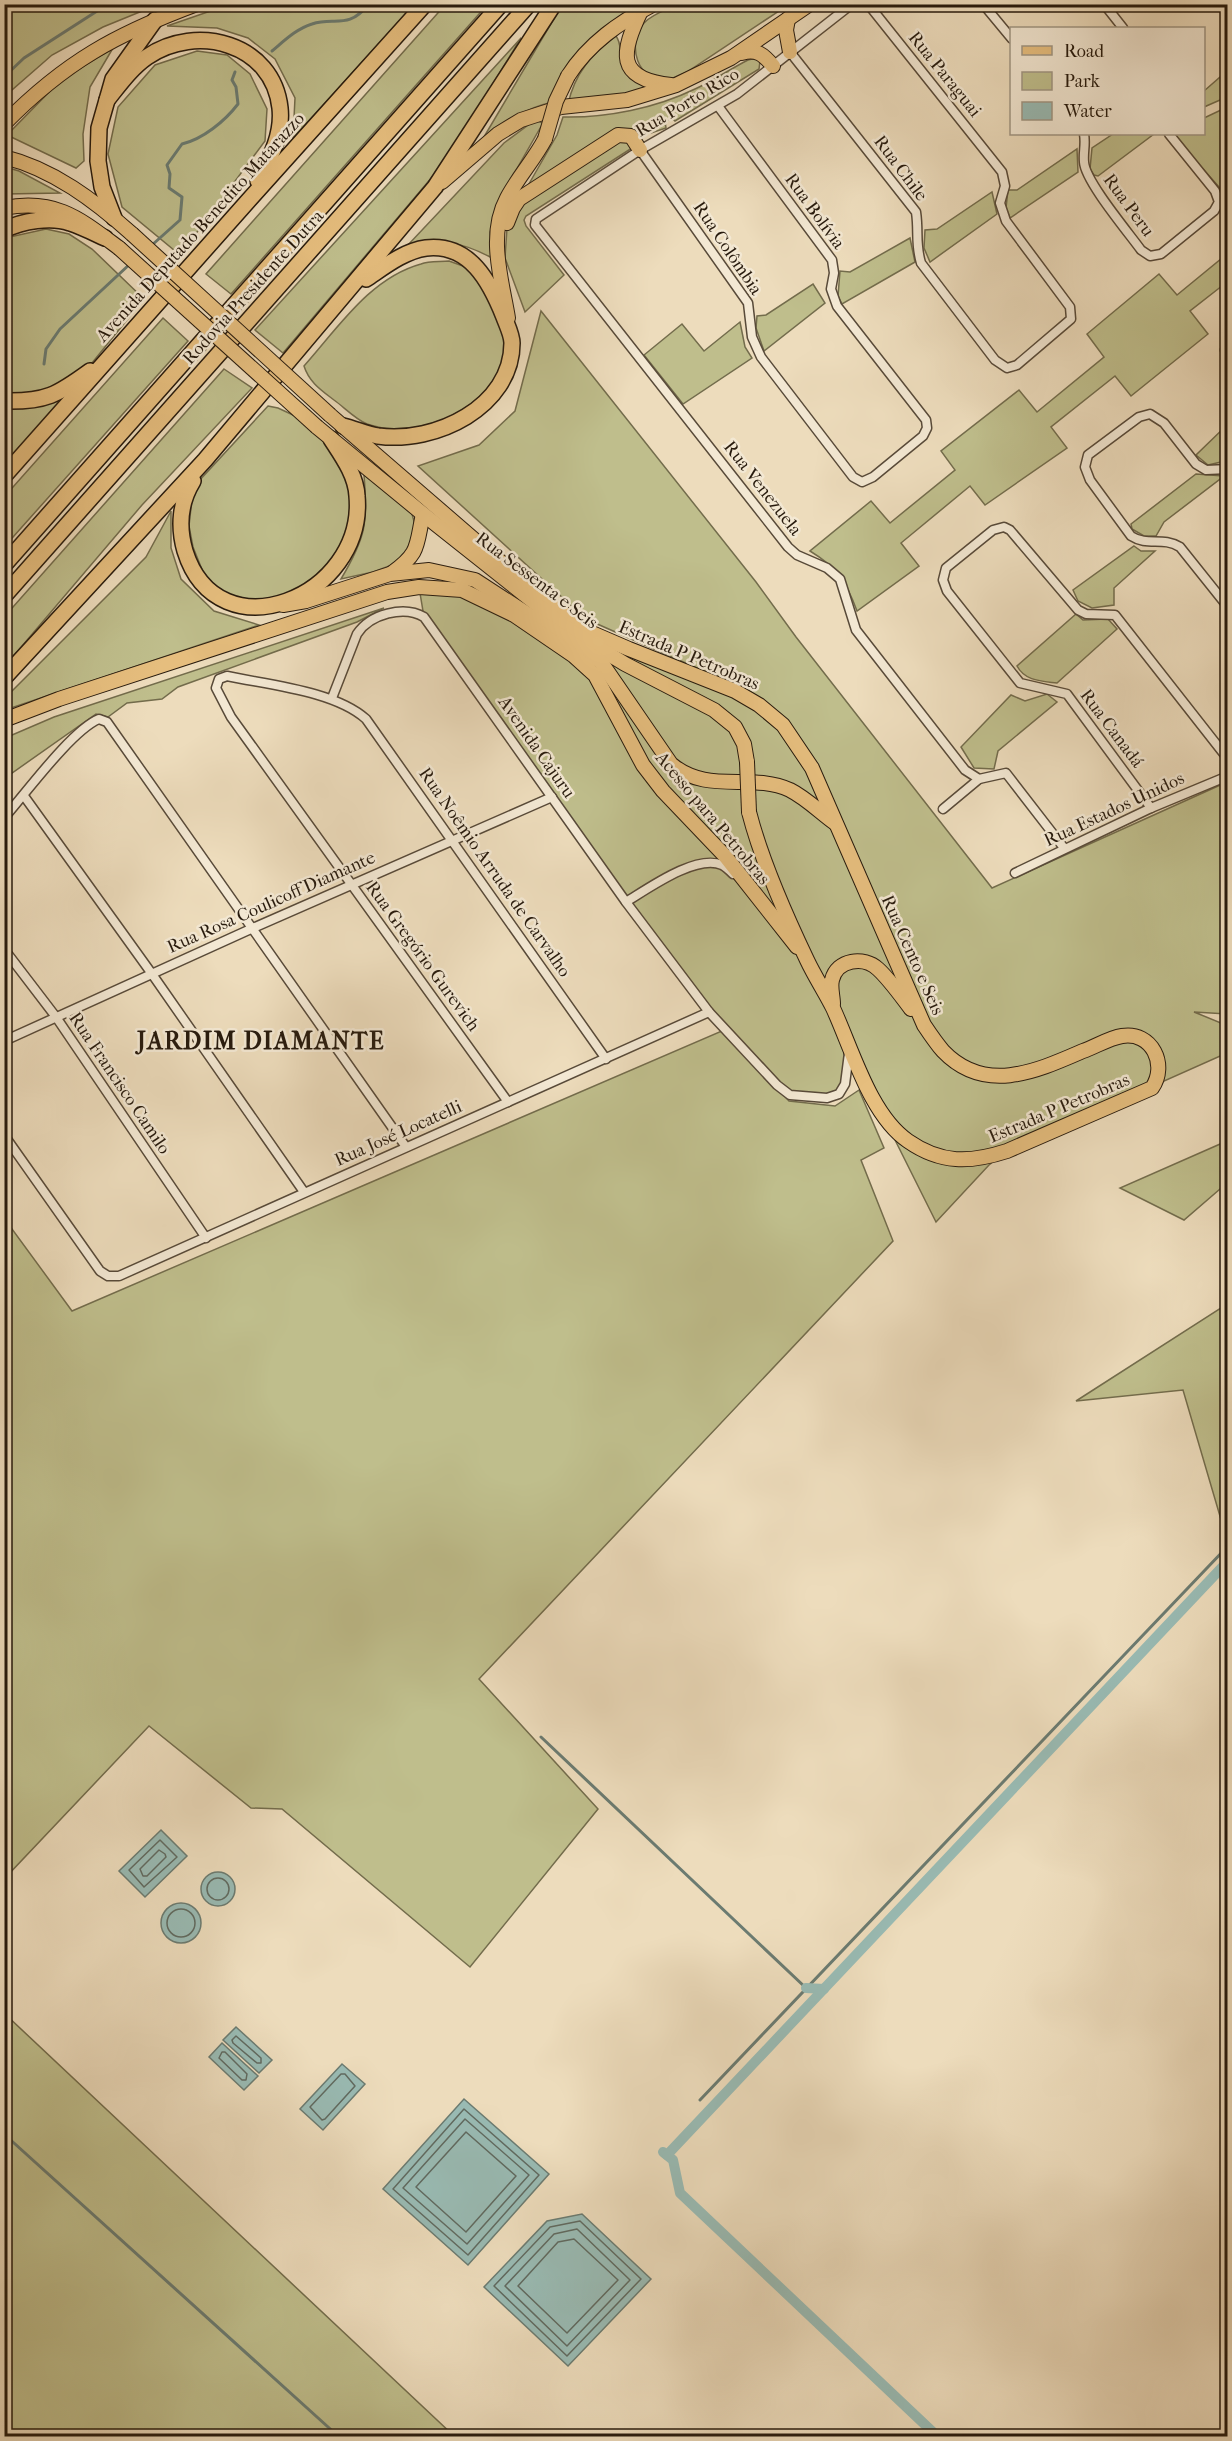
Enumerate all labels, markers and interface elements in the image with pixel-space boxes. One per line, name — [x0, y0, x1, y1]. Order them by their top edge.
street label: Rua Paraguai — [904, 27, 986, 122]
legend — [1010, 27, 1205, 135]
text: Road — [1064, 41, 1104, 62]
street label: Rua Porto Rico — [632, 63, 743, 142]
text: Park — [1064, 71, 1101, 92]
text: Water — [1063, 101, 1112, 122]
street label: Avenida Deputado Benedito Matarazzo — [91, 108, 309, 347]
street label: Rua Chile — [869, 131, 932, 205]
street label: Rua Bolívia — [780, 169, 849, 254]
street label: Rua Peru — [1099, 170, 1158, 241]
street label: Rua Colômbia — [689, 198, 767, 299]
street label: Rodovia Presidente Dutra — [178, 205, 329, 369]
street label: Rua Venezuela — [719, 437, 806, 540]
street label: Rua Sessenta e Seis — [472, 528, 602, 633]
street label: Estrada P Petrobras — [615, 616, 763, 695]
street label: Rua Canadá — [1075, 685, 1148, 772]
street label: Avenida Cajuru — [493, 691, 579, 802]
street label: Acesso para Petrobras — [650, 747, 775, 889]
street label: Rua Noêmio Arruda de Carvalho — [414, 764, 575, 981]
street label: Rua Estados Unidos — [1041, 768, 1188, 851]
street label: Rua Rosa Coulicoff Diamante — [164, 847, 378, 958]
street label: Rua Gregório Gurevich — [361, 877, 484, 1035]
street label: Rua Cento e Seis — [877, 892, 948, 1019]
street label: Rua Francisco Camilo — [64, 1008, 175, 1158]
district label: JARDIM DIAMANTE — [135, 1027, 385, 1055]
street label: Estrada P Petrobras — [986, 1069, 1133, 1148]
street label: Rua José Locatelli — [331, 1096, 466, 1171]

